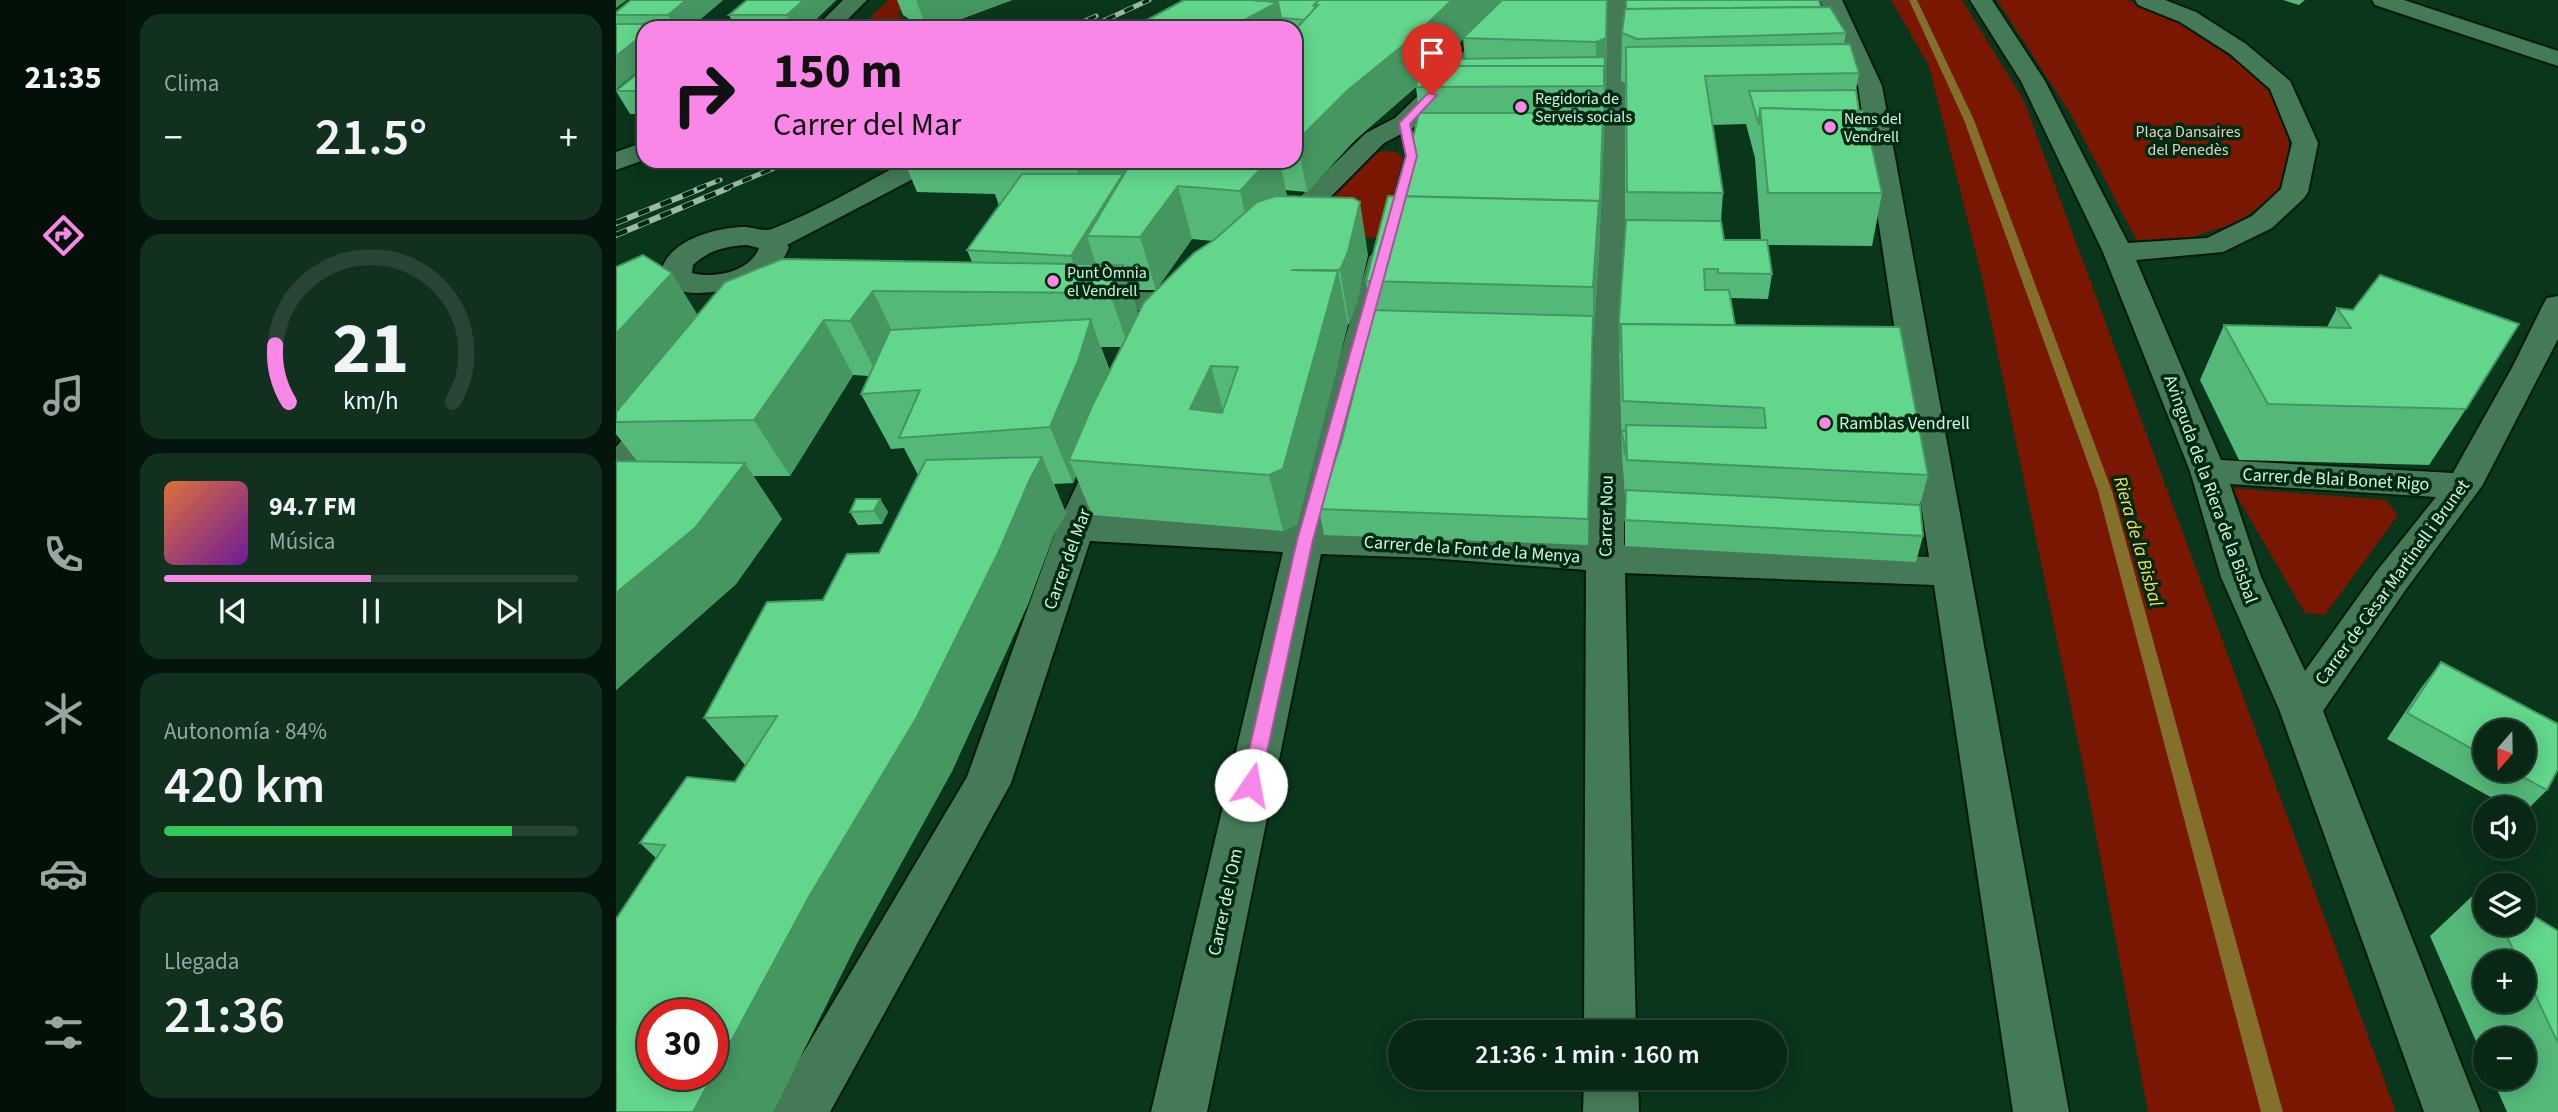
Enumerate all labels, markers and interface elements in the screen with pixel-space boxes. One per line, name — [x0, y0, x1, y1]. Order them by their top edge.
pin — [1402, 23, 1462, 95]
icon: arrive — [1413, 34, 1451, 72]
text: 150 m — [773, 37, 902, 107]
icon: right — [658, 49, 749, 140]
text: 21:35 — [24, 55, 102, 101]
text: Clima — [164, 67, 219, 100]
place label: Regidoria de Serveis socials — [1535, 88, 1632, 128]
marker: Regidoria de Serveis socials — [1513, 99, 1529, 115]
text: 21.5° — [315, 101, 427, 175]
text: Carrer del Mar — [773, 102, 961, 148]
place label: Nens del Vendrell — [1844, 108, 1902, 148]
text: − — [164, 111, 183, 165]
text: + — [559, 111, 578, 165]
marker: Nens del Vendrell — [1822, 119, 1838, 135]
park label: Plaça Dansaires del Penedès — [2136, 121, 2241, 161]
icon: directions — [39, 211, 88, 260]
place label: Punt Òmnia el Vendrell — [1067, 262, 1147, 302]
marker: Punt Òmnia el Vendrell — [1045, 273, 1061, 289]
text: 21 — [333, 298, 409, 402]
icon: music — [39, 371, 88, 420]
street label: Avinguda de la Riera de la Bisbal — [2157, 371, 2264, 607]
text: km/h — [343, 383, 399, 419]
place label: Ramblas Vendrell — [1839, 411, 1970, 436]
marker: Ramblas Vendrell — [1817, 415, 1833, 431]
street label: Carrer de Blai Bonet Rigo — [2242, 462, 2430, 497]
water label: Riera de la Bisbal — [2106, 473, 2169, 610]
street label: Carrer de Cèsar Martinell i Brunet — [2309, 474, 2476, 690]
street label: Carrer Nou — [1593, 475, 1620, 557]
text: 94.7 FM — [269, 488, 357, 525]
street label: Carrer del Mar — [1038, 504, 1098, 613]
text: Música — [269, 525, 335, 558]
street label: Carrer de la Font de la Menya — [1363, 529, 1581, 570]
icon: phone — [39, 530, 88, 579]
icon: previous — [214, 592, 252, 630]
icon: pause — [352, 592, 390, 630]
icon: next — [490, 592, 528, 630]
icon: climate — [39, 689, 88, 738]
text: Autonomía · 84% — [164, 715, 327, 748]
north arrow — [2473, 719, 2536, 782]
map controls — [2473, 719, 2536, 1090]
position arrow — [1214, 748, 1288, 822]
text: 420 km — [164, 749, 325, 823]
button: sound — [2473, 796, 2536, 859]
street label: Carrer de l'Om — [1202, 846, 1249, 958]
icon: car — [39, 849, 88, 898]
button: layers — [2473, 873, 2536, 936]
text: Llegada — [164, 945, 239, 978]
button: + — [2473, 950, 2536, 1013]
text: 21:36 — [164, 979, 285, 1053]
speed limit sign: 30 — [637, 999, 728, 1090]
icon: filters — [39, 1008, 88, 1057]
button: − — [2473, 1027, 2536, 1090]
text: 21:36 · 1 min · 160 m — [1475, 1036, 1700, 1073]

